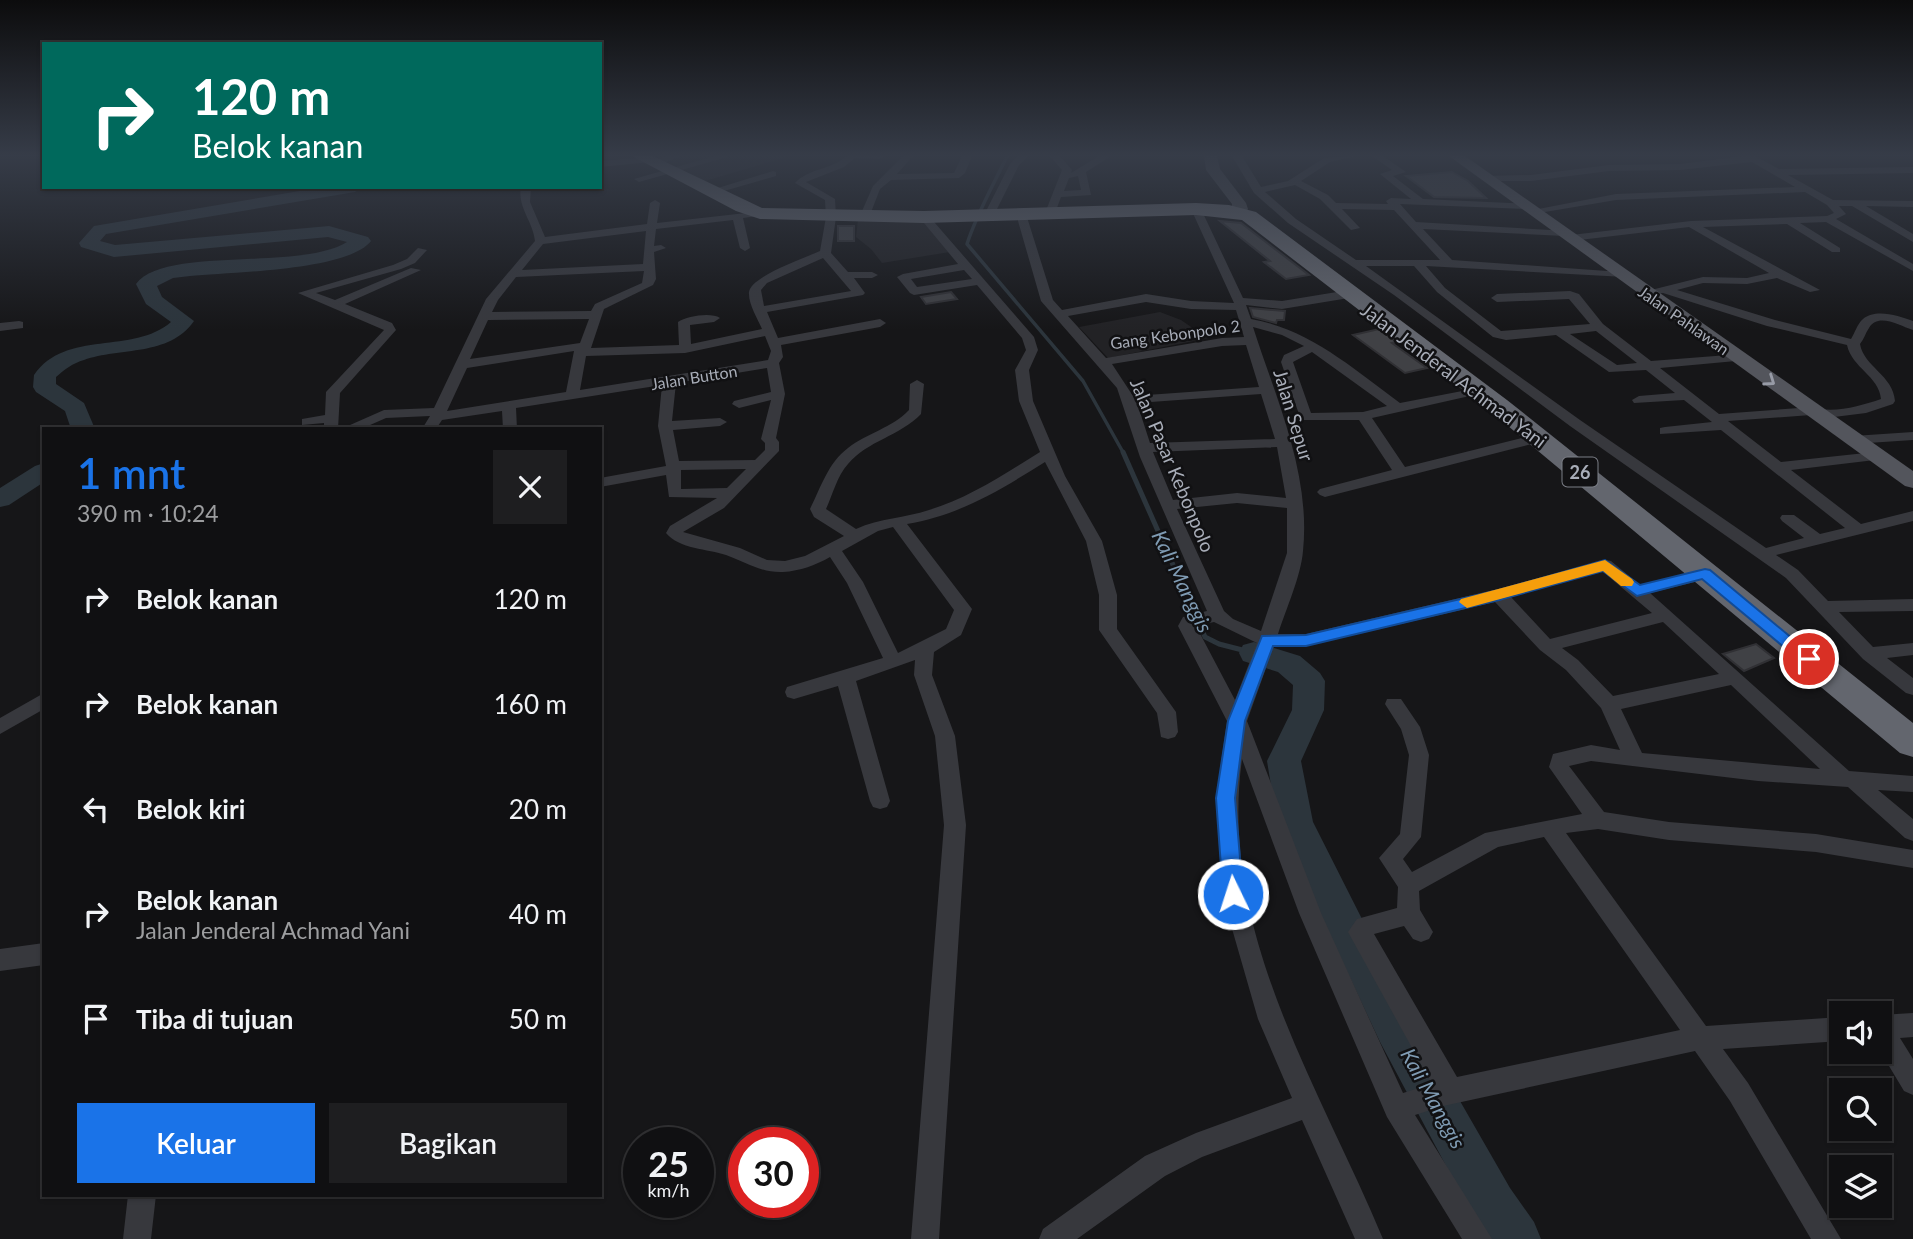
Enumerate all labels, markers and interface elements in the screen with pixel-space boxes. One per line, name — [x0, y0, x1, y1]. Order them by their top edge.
text: 120 m — [192, 67, 330, 125]
icon: right — [77, 70, 168, 161]
text: Belok kanan — [192, 126, 363, 165]
street label: Jalan Pahlawan — [1635, 282, 1733, 358]
street label: Jalan Jenderal Achmad Yani — [1357, 298, 1551, 452]
street label: Gang Kebonpolo 2 — [1109, 316, 1241, 352]
street label: Jalan Button — [649, 361, 739, 393]
street label: Jalan Sepur — [1269, 366, 1319, 464]
one-way arrow — [1762, 373, 1775, 385]
street label: Jalan Pasar Kebonpolo — [1126, 375, 1220, 555]
text: 1 mnt — [77, 448, 185, 498]
button: close — [493, 450, 567, 524]
road number: 26 — [1562, 458, 1598, 486]
text: 390 m · 10:24 — [77, 499, 219, 527]
water label: Kali Manggis — [1147, 526, 1219, 636]
icon: right — [77, 580, 115, 618]
text: Belok kanan — [136, 583, 278, 615]
text: 120 m — [494, 583, 567, 615]
pin — [1779, 629, 1839, 689]
icon: arrive — [1790, 640, 1828, 678]
icon: right — [77, 685, 115, 723]
text: Belok kanan — [136, 688, 278, 720]
text: 160 m — [494, 688, 567, 720]
icon: left — [77, 790, 115, 828]
text: Belok kiri — [136, 793, 245, 825]
text: 20 m — [509, 793, 567, 825]
position arrow — [1196, 857, 1270, 931]
text: Belok kanan — [136, 884, 278, 916]
icon: right — [77, 895, 115, 933]
text: 40 m — [509, 898, 567, 930]
text: Jalan Jenderal Achmad Yani — [136, 916, 410, 944]
icon: arrive — [77, 1000, 115, 1038]
map controls — [1829, 1001, 1892, 1218]
button: sound — [1829, 1001, 1892, 1064]
text: Tiba di tujuan — [136, 1003, 294, 1035]
text: 50 m — [509, 1003, 567, 1035]
water label: Kali Manggis — [1396, 1043, 1472, 1153]
button: search — [1829, 1078, 1892, 1141]
button: Keluar — [77, 1103, 315, 1183]
button: Bagikan — [329, 1103, 567, 1183]
speed limit sign: 30 — [728, 1127, 819, 1218]
text: 25 — [648, 1142, 689, 1184]
button: layers — [1829, 1155, 1892, 1218]
text: km/h — [647, 1179, 690, 1201]

